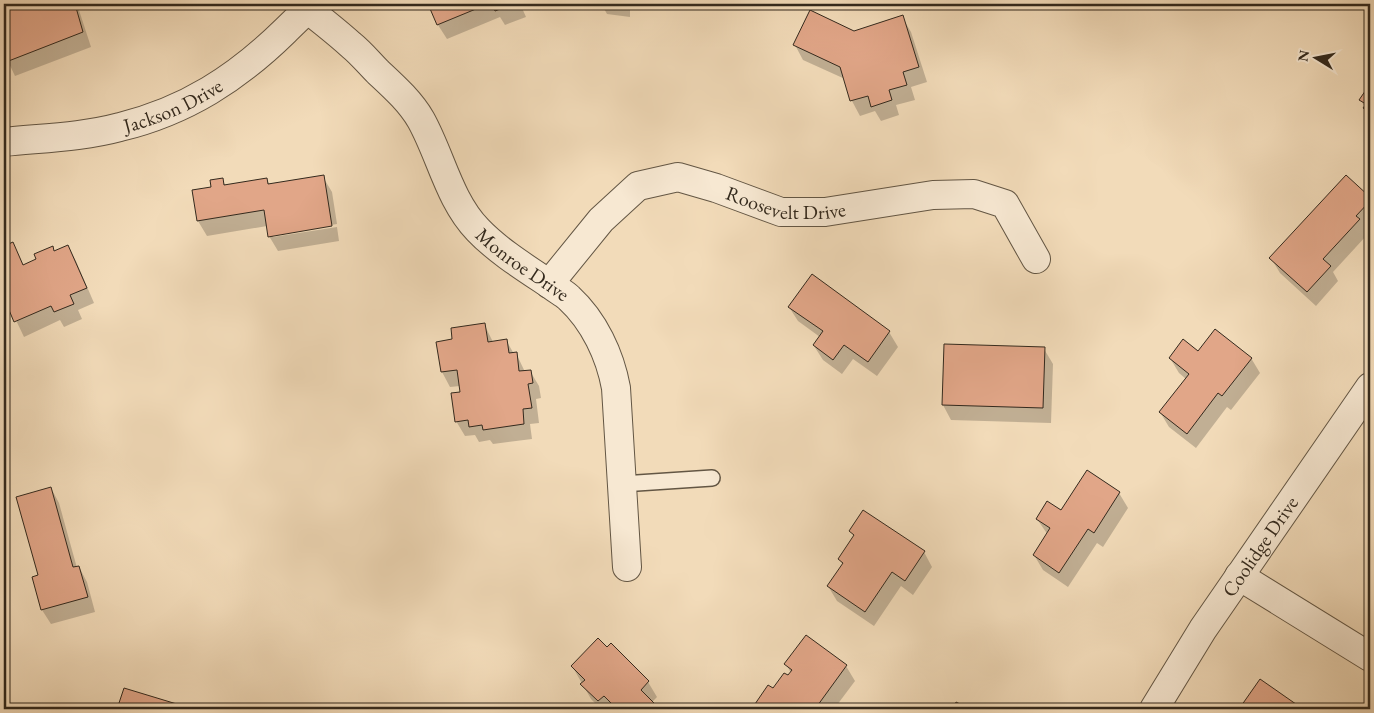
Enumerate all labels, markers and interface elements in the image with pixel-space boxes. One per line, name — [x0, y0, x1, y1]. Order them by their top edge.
north arrow — [1292, 32, 1342, 82]
text: N — [1293, 48, 1313, 63]
street label: Jackson Drive — [119, 73, 228, 139]
street label: Roosevelt Drive — [722, 180, 848, 225]
street label: Monroe Drive — [470, 222, 575, 307]
street label: Coolidge Drive — [1216, 491, 1304, 602]

